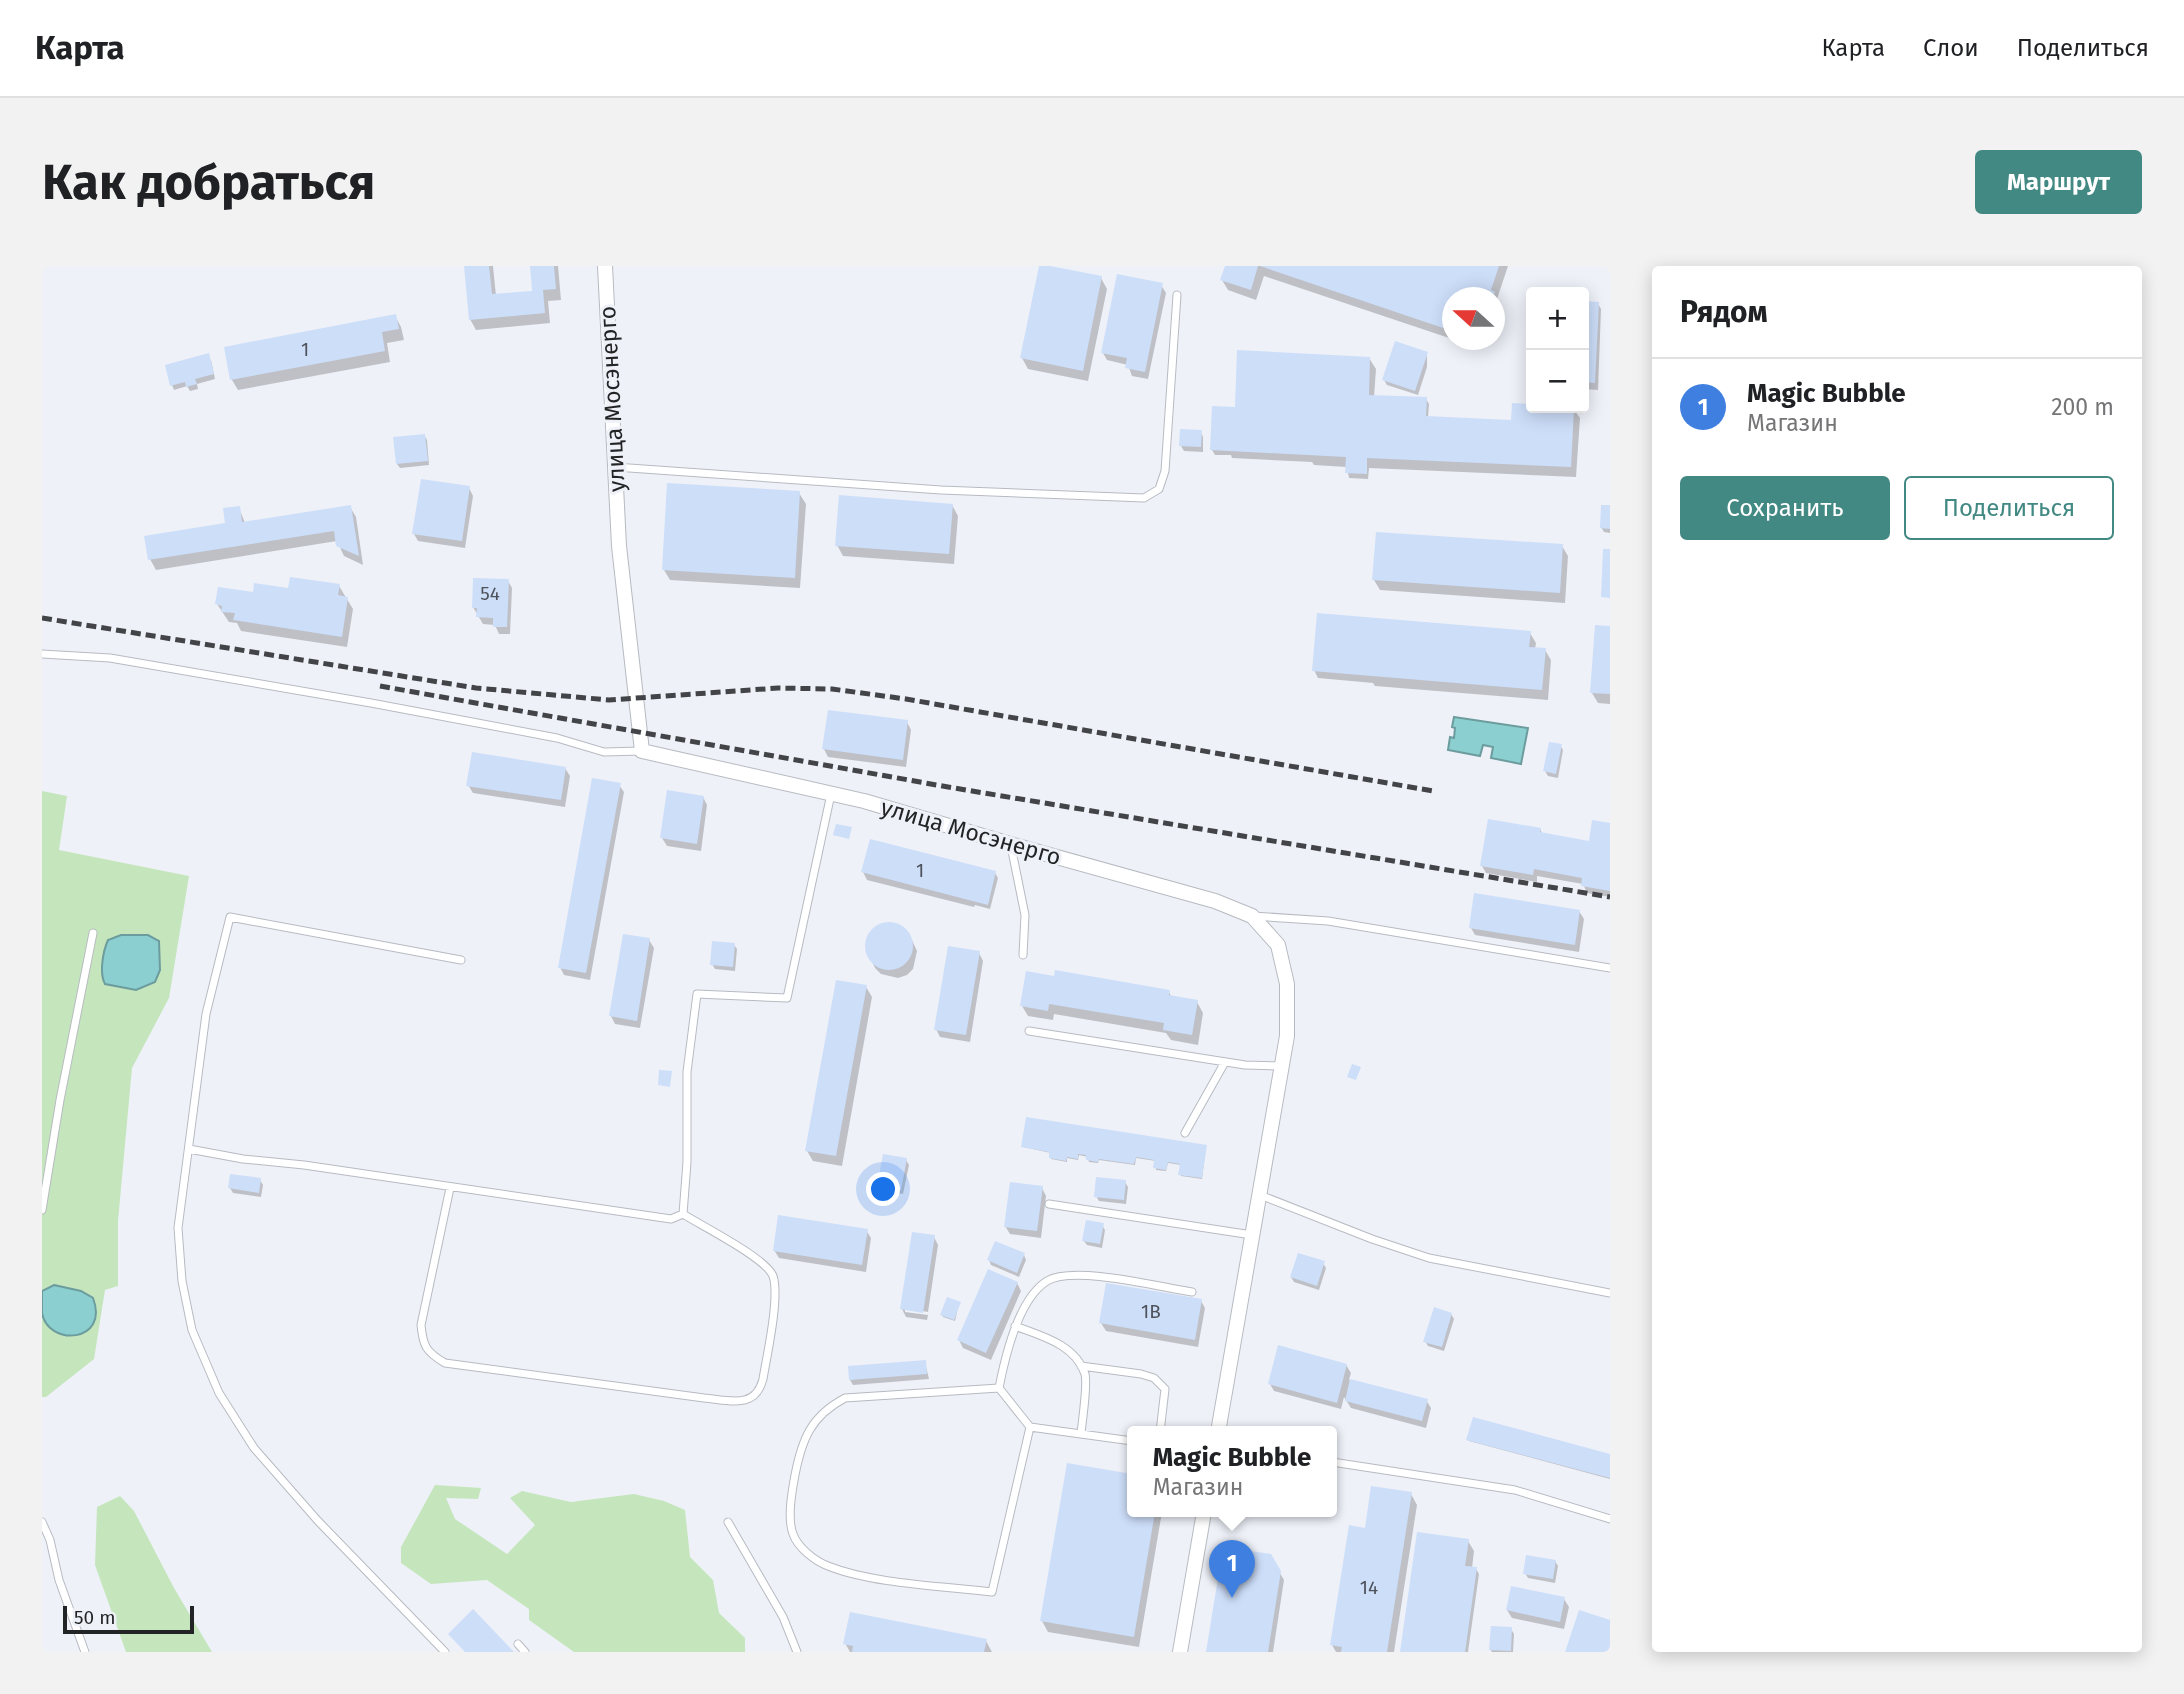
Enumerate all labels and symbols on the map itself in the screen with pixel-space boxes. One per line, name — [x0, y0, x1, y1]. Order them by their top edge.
north arrow — [1442, 287, 1505, 350]
street label: улица Мосэнерго — [593, 305, 631, 493]
house number: 1 — [301, 338, 309, 361]
house number: 54 — [480, 582, 500, 605]
street label: улица Мосэнерго — [878, 793, 1064, 871]
house number: 1 — [916, 859, 924, 882]
your location — [866, 1172, 900, 1206]
house number: 1В — [1141, 1300, 1161, 1323]
pin: 1 — [1209, 1540, 1255, 1598]
house number: 14 — [1360, 1576, 1378, 1599]
scale bar — [63, 1603, 194, 1635]

